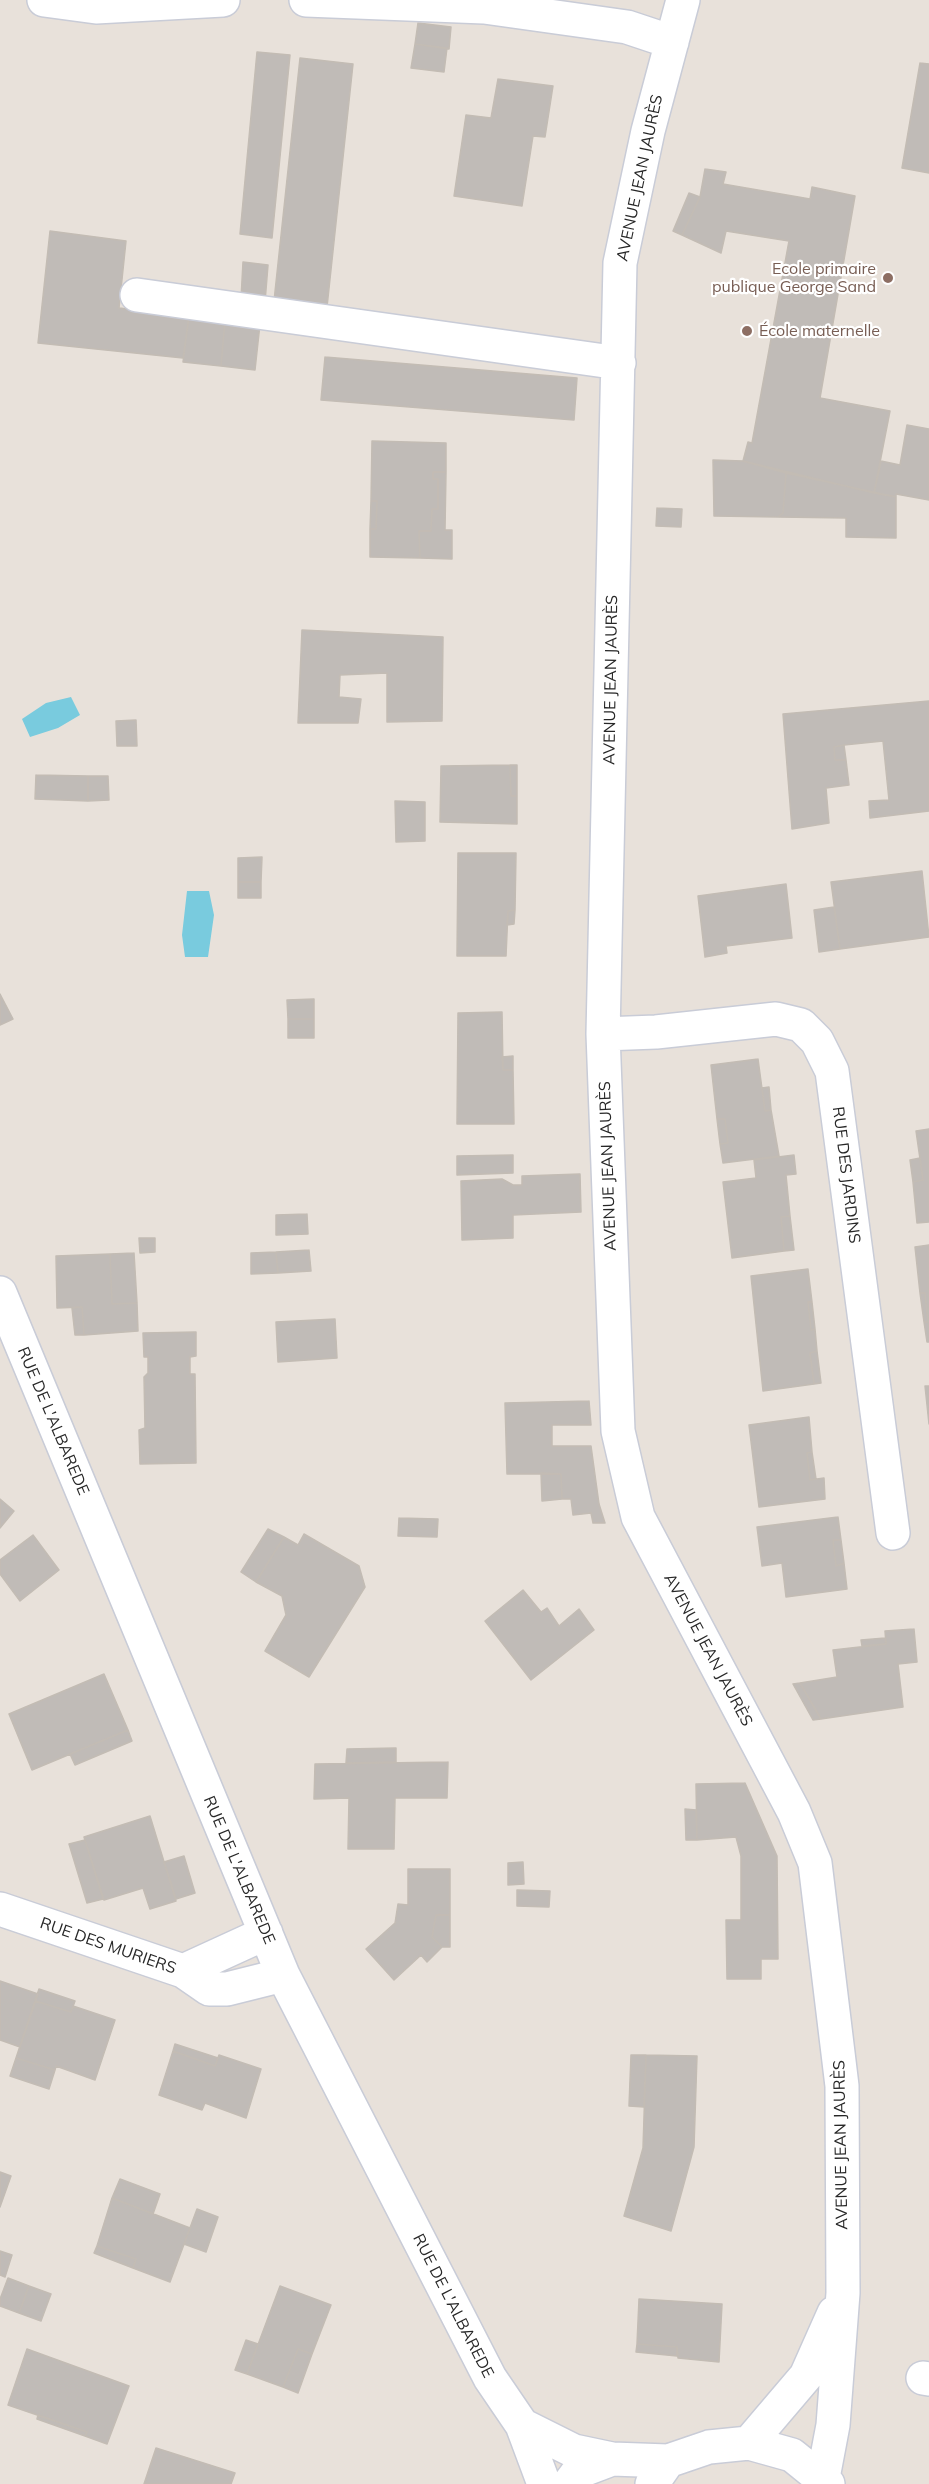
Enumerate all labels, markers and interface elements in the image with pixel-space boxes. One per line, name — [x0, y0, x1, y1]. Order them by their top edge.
street label: AVENUE JEAN JAURÈS — [613, 93, 667, 263]
place label: Ecole primaire publique George Sand — [712, 259, 876, 297]
marker: Ecole primaire publique George Sand — [881, 271, 895, 285]
place label: École maternelle — [759, 321, 880, 341]
marker: École maternelle — [740, 324, 754, 338]
street label: AVENUE JEAN JAURÈS — [600, 595, 622, 765]
street label: AVENUE JEAN JAURÈS — [595, 1081, 621, 1251]
street label: RUE DES JARDINS — [828, 1105, 864, 1245]
street label: RUE DE L'ALBAREDE — [13, 1344, 93, 1498]
street label: AVENUE JEAN JAURÈS — [660, 1570, 756, 1730]
street label: RUE DE L'ALBAREDE — [199, 1793, 279, 1947]
street label: RUE DES MURIERS — [37, 1914, 179, 1978]
street label: AVENUE JEAN JAURÈS — [830, 2060, 852, 2230]
street label: RUE DE L'ALBAREDE — [408, 2231, 498, 2381]

